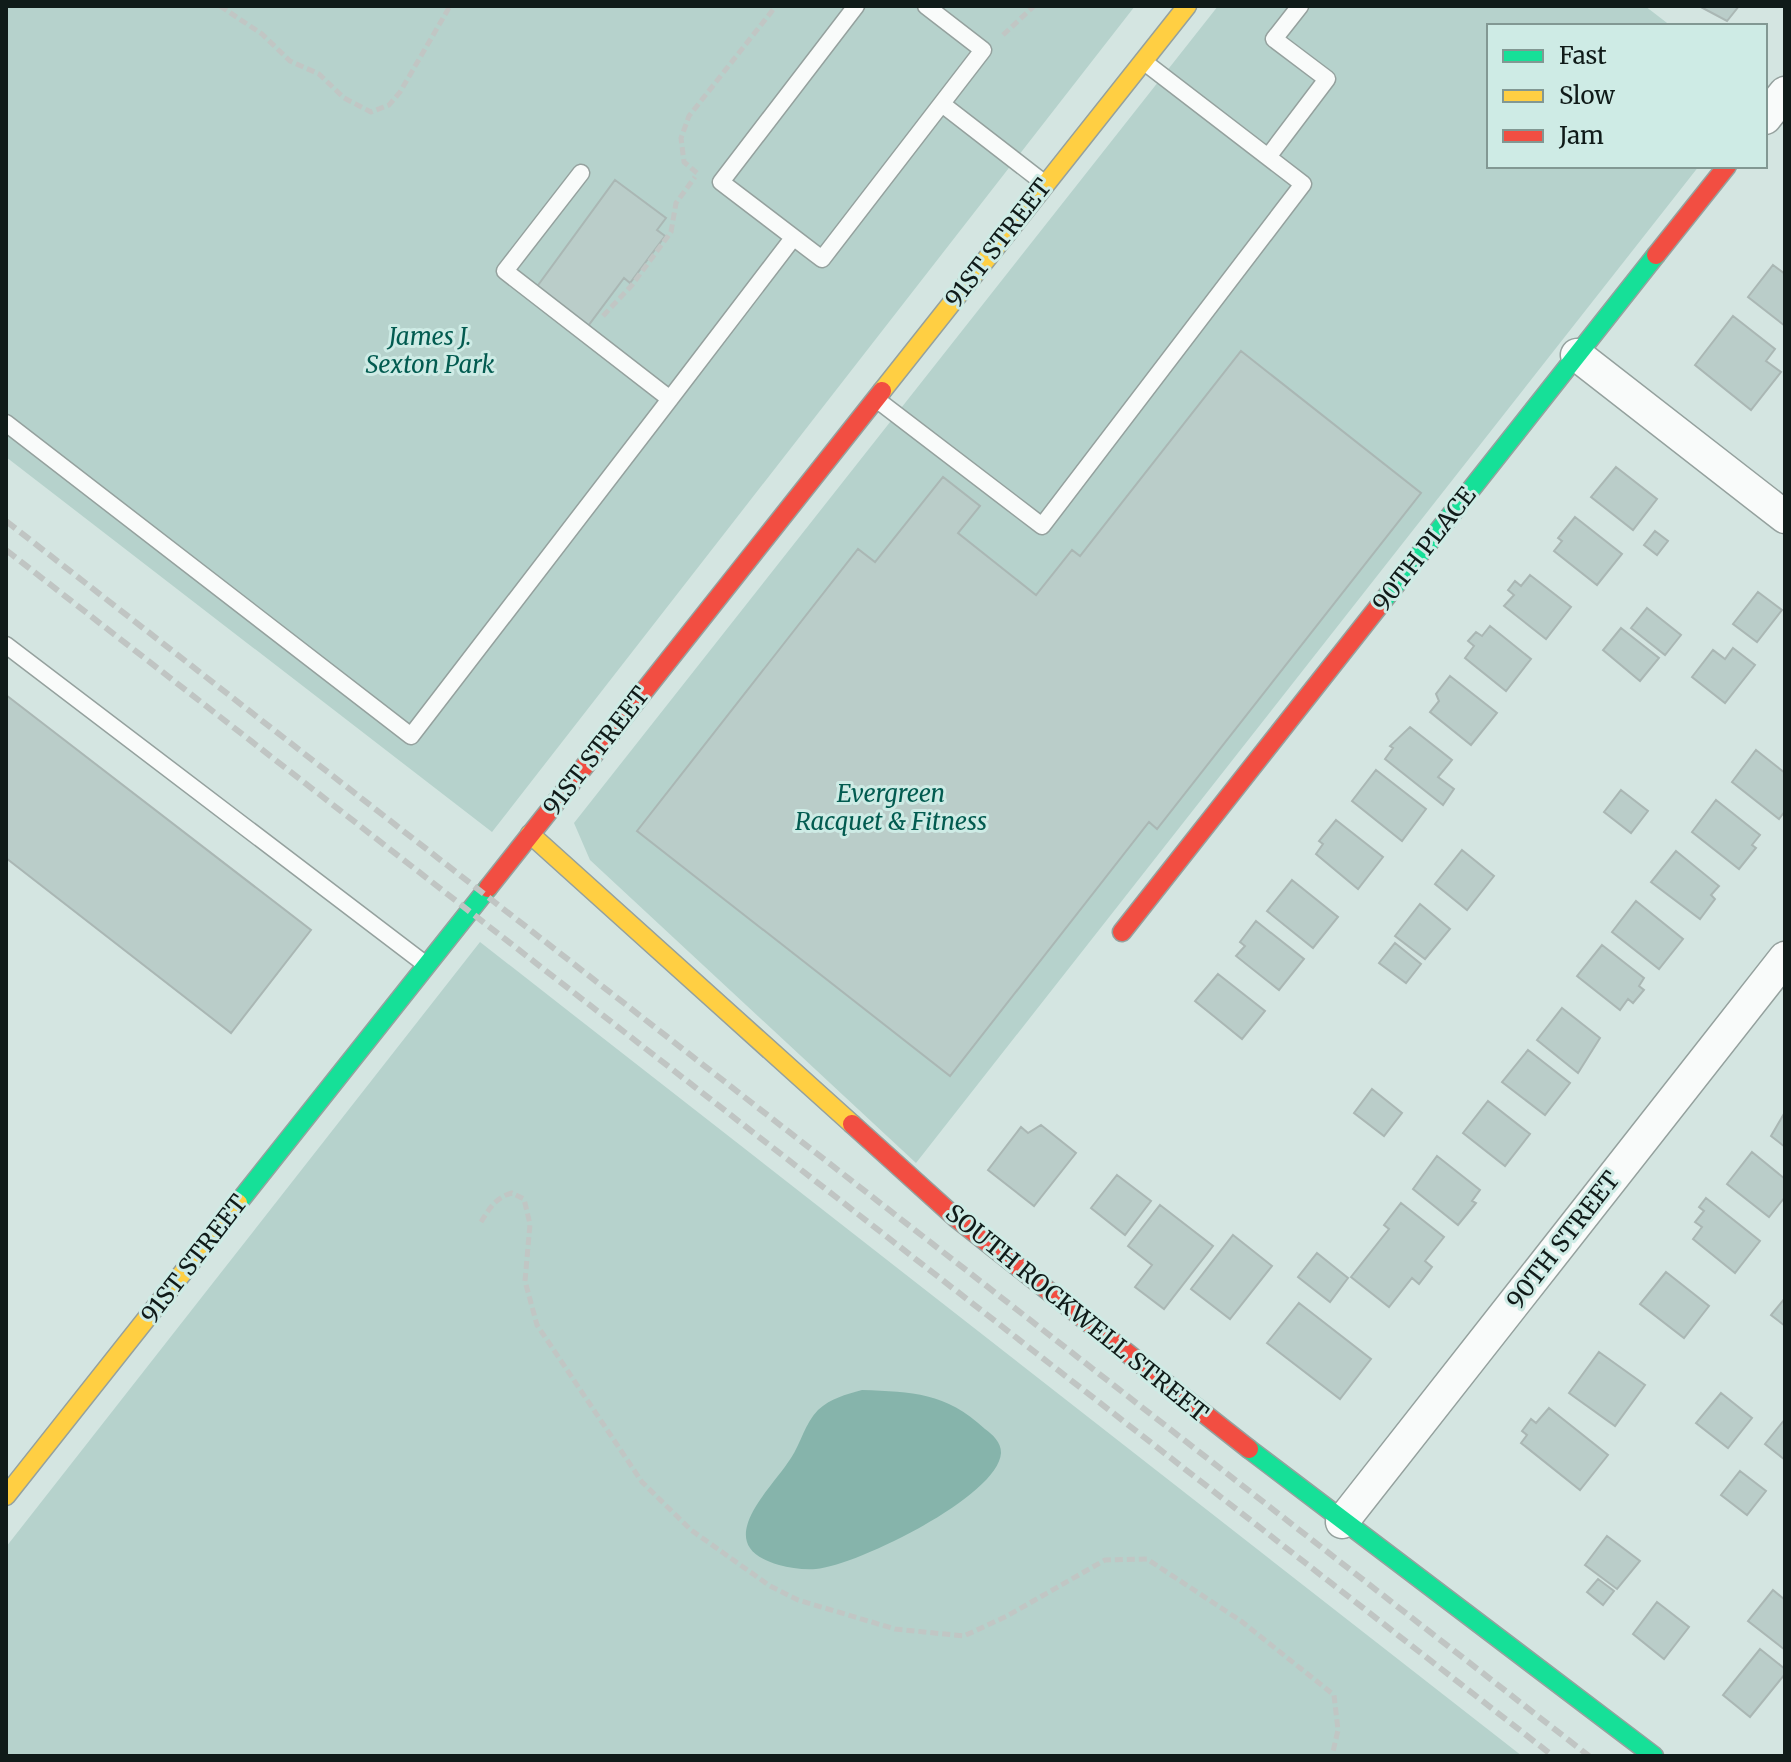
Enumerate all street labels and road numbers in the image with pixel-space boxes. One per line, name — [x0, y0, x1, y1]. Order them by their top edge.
street label: 91ST STREET — [938, 172, 1058, 314]
street label: 90TH PLACE — [1366, 480, 1483, 618]
street label: 91ST STREET — [536, 680, 656, 822]
street label: 90TH STREET — [1500, 1165, 1627, 1315]
street label: 91ST STREET — [134, 1188, 254, 1330]
street label: SOUTH ROCKWELL STREET — [939, 1197, 1215, 1429]

